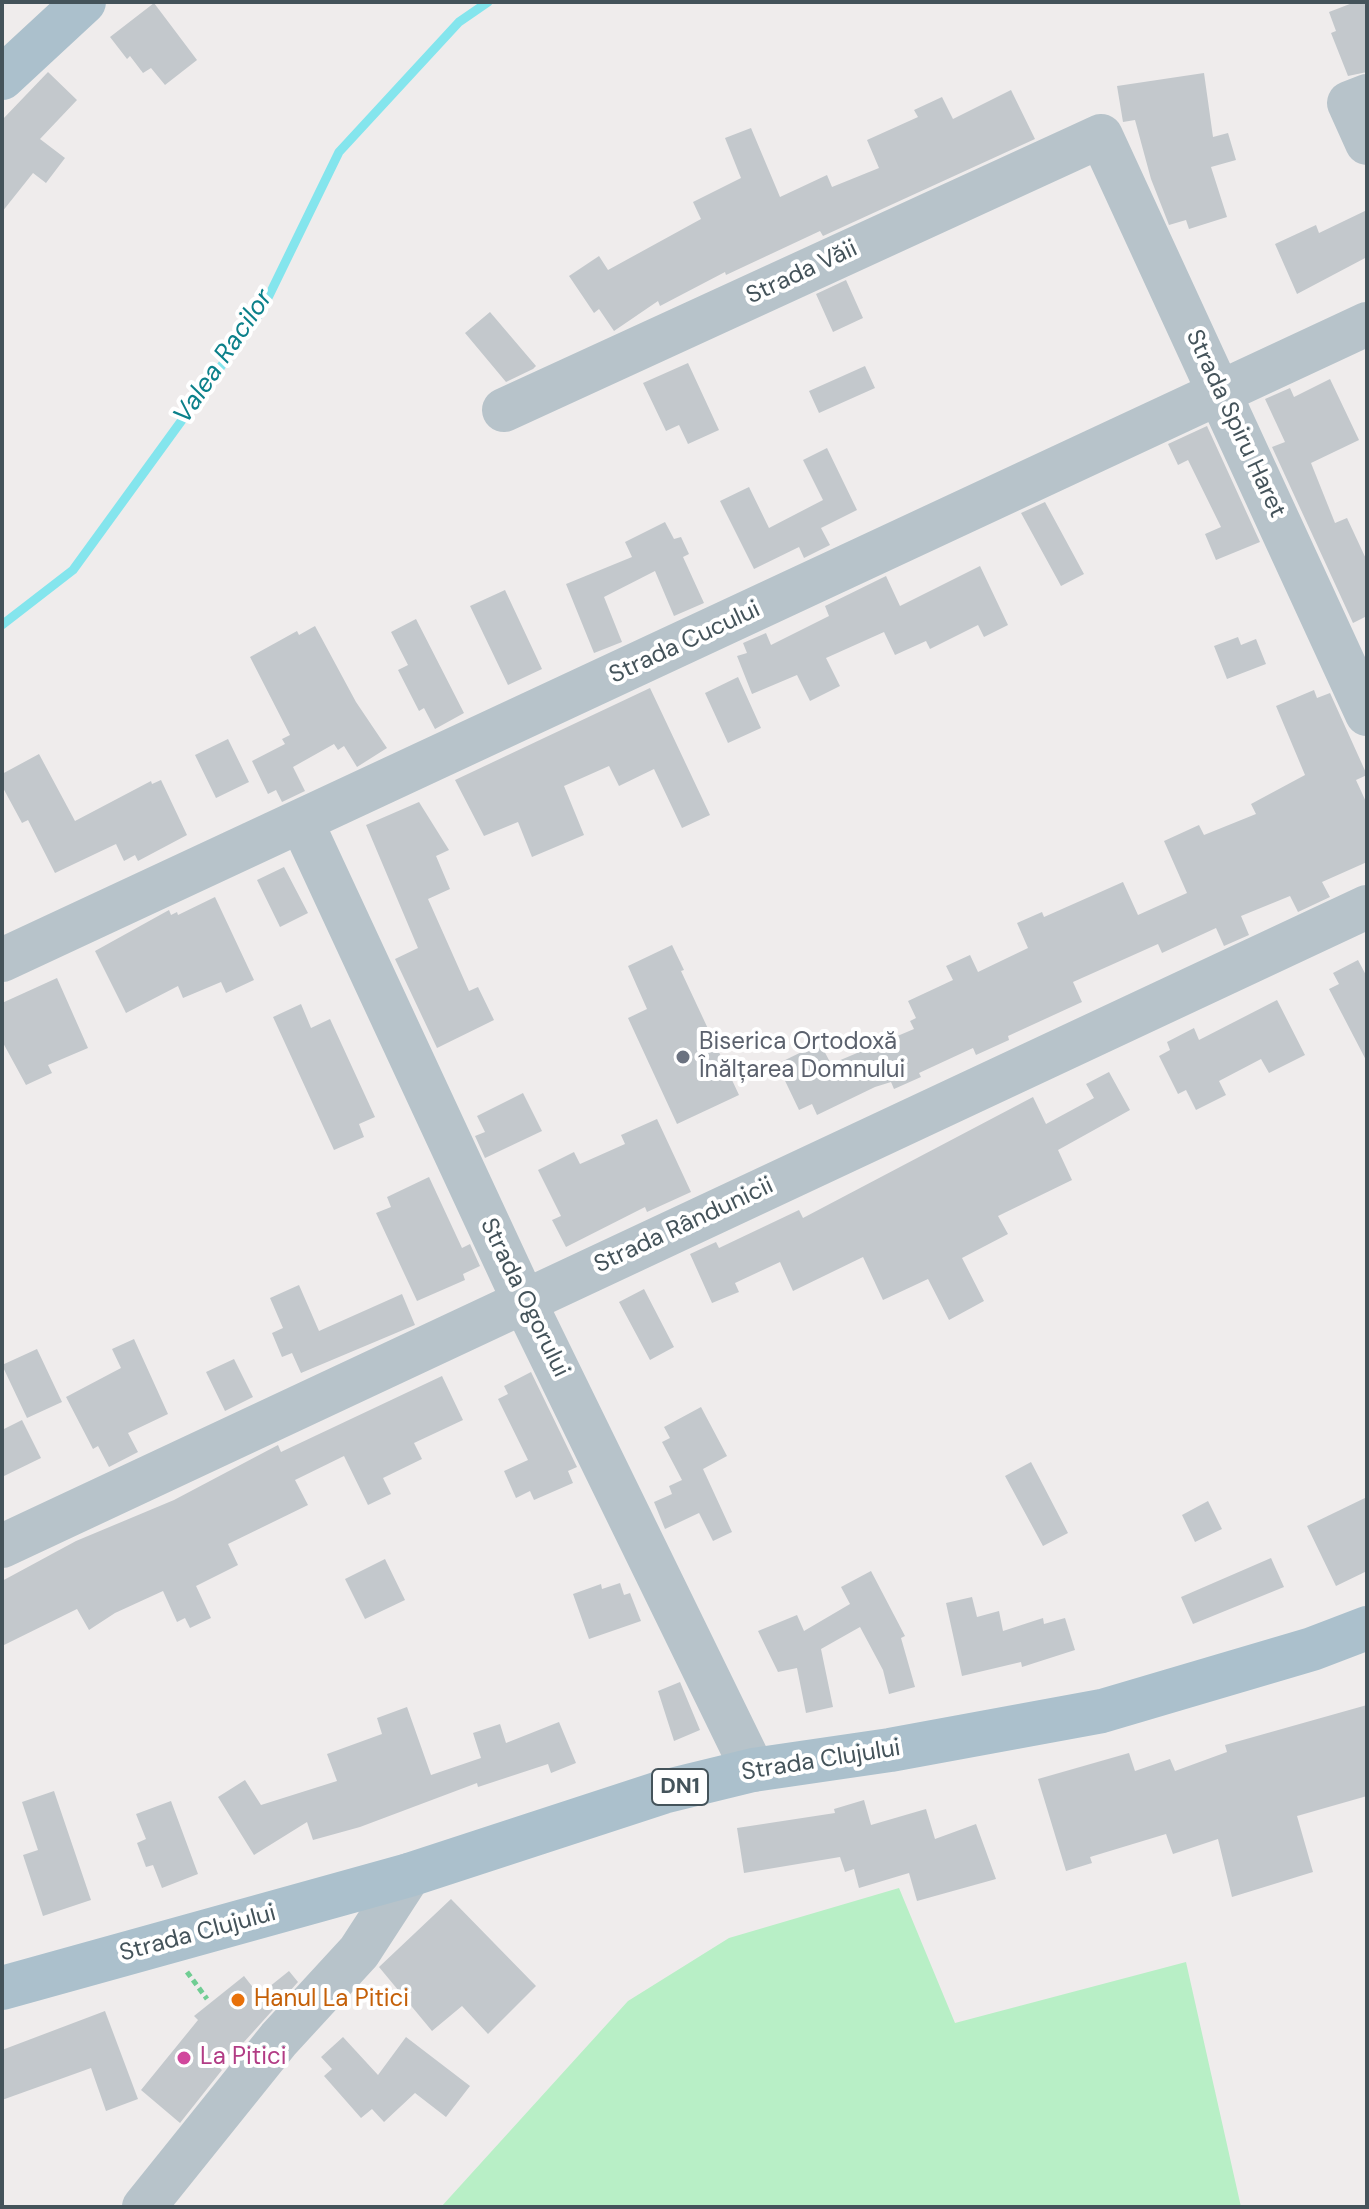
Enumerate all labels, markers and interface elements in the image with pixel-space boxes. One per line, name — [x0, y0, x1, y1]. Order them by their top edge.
street label: Strada Văii — [742, 235, 862, 311]
water label: Valea Racilor — [168, 284, 280, 430]
street label: Strada Spiru Haret — [1179, 326, 1291, 522]
street label: Strada Cucului — [605, 595, 765, 691]
place label: Biserica Ortodoxă Înălțarea Domnului — [699, 1029, 905, 1085]
marker: Biserica Ortodoxă Înălțarea Domnului — [674, 1048, 692, 1066]
street label: Strada Rândunicii — [590, 1172, 778, 1280]
street label: Strada Ogorului — [473, 1214, 575, 1382]
street label: Strada Clujului — [739, 1734, 903, 1788]
road number: DN1 — [652, 1769, 708, 1805]
street label: Strada Clujului — [117, 1899, 279, 1969]
place label: Hanul La Pitici — [254, 1986, 409, 2014]
marker: Hanul La Pitici — [229, 1991, 247, 2009]
place label: La Pitici — [200, 2044, 286, 2072]
marker: La Pitici — [175, 2049, 193, 2067]

